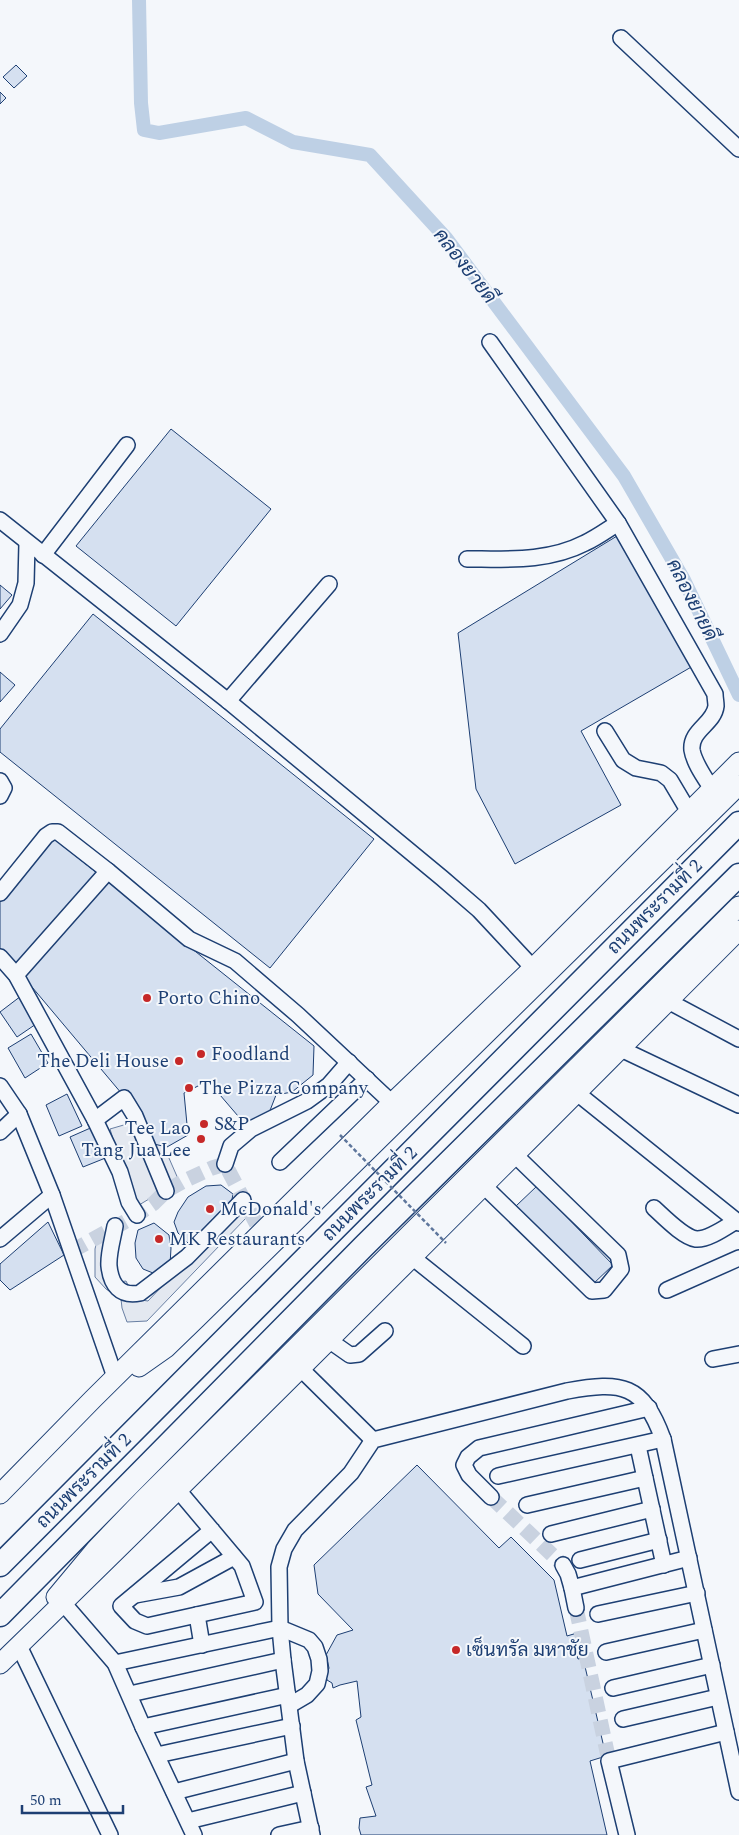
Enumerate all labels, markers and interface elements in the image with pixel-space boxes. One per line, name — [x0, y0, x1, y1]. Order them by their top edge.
water label: คลองยายดี — [426, 222, 505, 311]
water label: คลองยายดี — [658, 554, 726, 647]
street label: ถนนพระรามที่ 2 — [598, 850, 709, 961]
place label: Porto Chino — [157, 984, 260, 1013]
marker: Porto Chino — [141, 992, 153, 1004]
place label: Foodland — [211, 1040, 290, 1069]
place label: The Deli House — [37, 1047, 169, 1076]
marker: Foodland — [195, 1048, 207, 1060]
marker: The Deli House — [173, 1055, 185, 1067]
place label: The Pizza Company — [199, 1074, 369, 1103]
marker: The Pizza Company — [183, 1082, 195, 1094]
place label: S&P — [214, 1110, 249, 1139]
place label: Tee Lao Tang Jua Lee — [81, 1114, 191, 1165]
marker: S&P — [198, 1118, 210, 1130]
marker: Tee Lao Tang Jua Lee — [195, 1133, 207, 1145]
street label: ถนนพระรามที่ 2 — [313, 1137, 424, 1248]
place label: McDonald's — [220, 1195, 322, 1224]
marker: McDonald's — [204, 1203, 216, 1215]
place label: MK Restaurants — [169, 1225, 305, 1254]
marker: MK Restaurants — [153, 1233, 165, 1245]
street label: ถนนพระรามที่ 2 — [27, 1424, 138, 1535]
place label: เซ็นทรัล มหาชัย — [466, 1636, 589, 1665]
marker: เซ็นทรัล มหาชัย — [450, 1644, 462, 1656]
scale bar — [22, 1782, 124, 1814]
text: 50 m — [30, 1789, 62, 1812]

